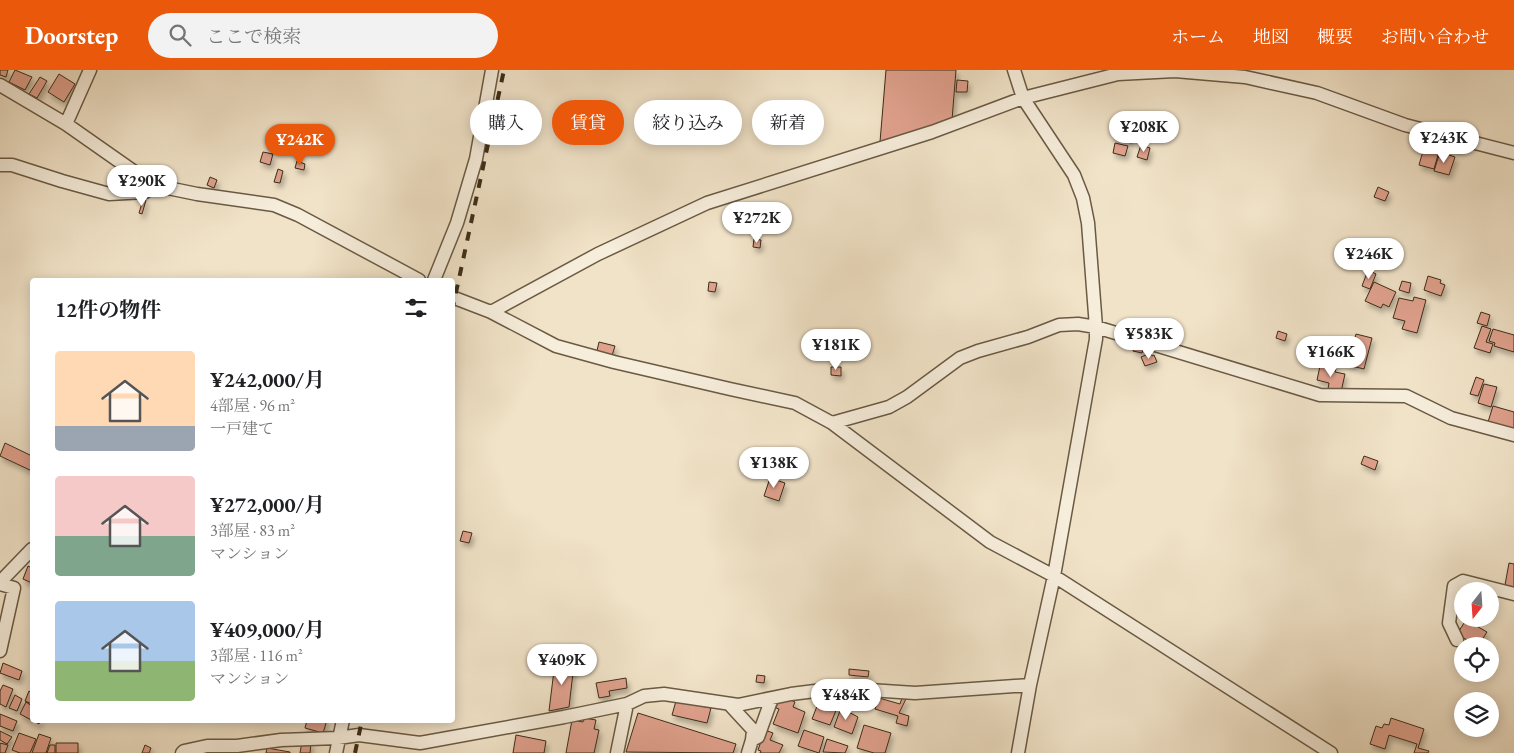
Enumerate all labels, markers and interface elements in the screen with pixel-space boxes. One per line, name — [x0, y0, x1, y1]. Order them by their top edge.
search box — [148, 13, 498, 58]
text: Doorstep — [25, 20, 118, 51]
icon: search — [166, 21, 194, 49]
text: ここで検索 — [206, 24, 301, 49]
text: ホーム — [1171, 25, 1225, 48]
text: 地図 — [1253, 25, 1289, 48]
text: 概要 — [1317, 25, 1353, 48]
text: お問い合わせ — [1381, 25, 1489, 48]
chip: 購入 — [470, 100, 542, 145]
chip: 賃貸 — [552, 100, 624, 145]
chip: 絞り込み — [634, 100, 742, 145]
chip: 新着 — [752, 100, 824, 145]
pin: ¥208K — [1109, 111, 1179, 153]
text: ¥208K — [1120, 116, 1168, 137]
pin: ¥243K — [1409, 122, 1479, 164]
pin: ¥242K — [265, 124, 335, 166]
text: ¥243K — [1420, 127, 1468, 148]
text: ¥242K — [276, 129, 324, 150]
pin: ¥290K — [107, 164, 177, 207]
text: ¥290K — [118, 170, 166, 191]
pin: ¥272K — [722, 202, 792, 244]
text: ¥272K — [733, 207, 781, 228]
pin: ¥246K — [1334, 238, 1404, 280]
text: ¥246K — [1345, 243, 1393, 264]
icon: filters — [402, 294, 430, 322]
text: 12件の物件 — [55, 296, 161, 323]
pin: ¥583K — [1114, 318, 1184, 360]
text: ¥583K — [1125, 323, 1173, 344]
pin: ¥181K — [801, 328, 871, 371]
text: ¥181K — [812, 334, 860, 355]
pin: ¥166K — [1296, 336, 1366, 378]
text: ¥166K — [1307, 341, 1355, 362]
text: ¥242,000/月 — [210, 366, 325, 393]
icon: home — [95, 371, 155, 431]
text: 4部屋 · 96 m² — [210, 395, 295, 416]
text: 一戸建て — [210, 418, 274, 439]
pin: ¥138K — [739, 446, 809, 489]
text: ¥138K — [750, 452, 798, 473]
text: ¥272,000/月 — [210, 491, 325, 518]
icon: home — [95, 496, 155, 556]
text: 3部屋 · 83 m² — [210, 520, 295, 541]
text: マンション — [210, 543, 289, 564]
north arrow — [1454, 582, 1499, 628]
map controls — [1454, 582, 1499, 737]
text: ¥409,000/月 — [210, 616, 325, 643]
icon: home — [95, 621, 155, 681]
button: locate — [1454, 637, 1499, 682]
pin: ¥409K — [527, 644, 597, 686]
text: 3部屋 · 116 m² — [210, 645, 303, 666]
text: ¥409K — [538, 649, 586, 670]
text: マンション — [210, 668, 289, 689]
pin: ¥484K — [811, 678, 881, 721]
text: ¥484K — [822, 684, 870, 705]
button: layers — [1454, 692, 1499, 737]

